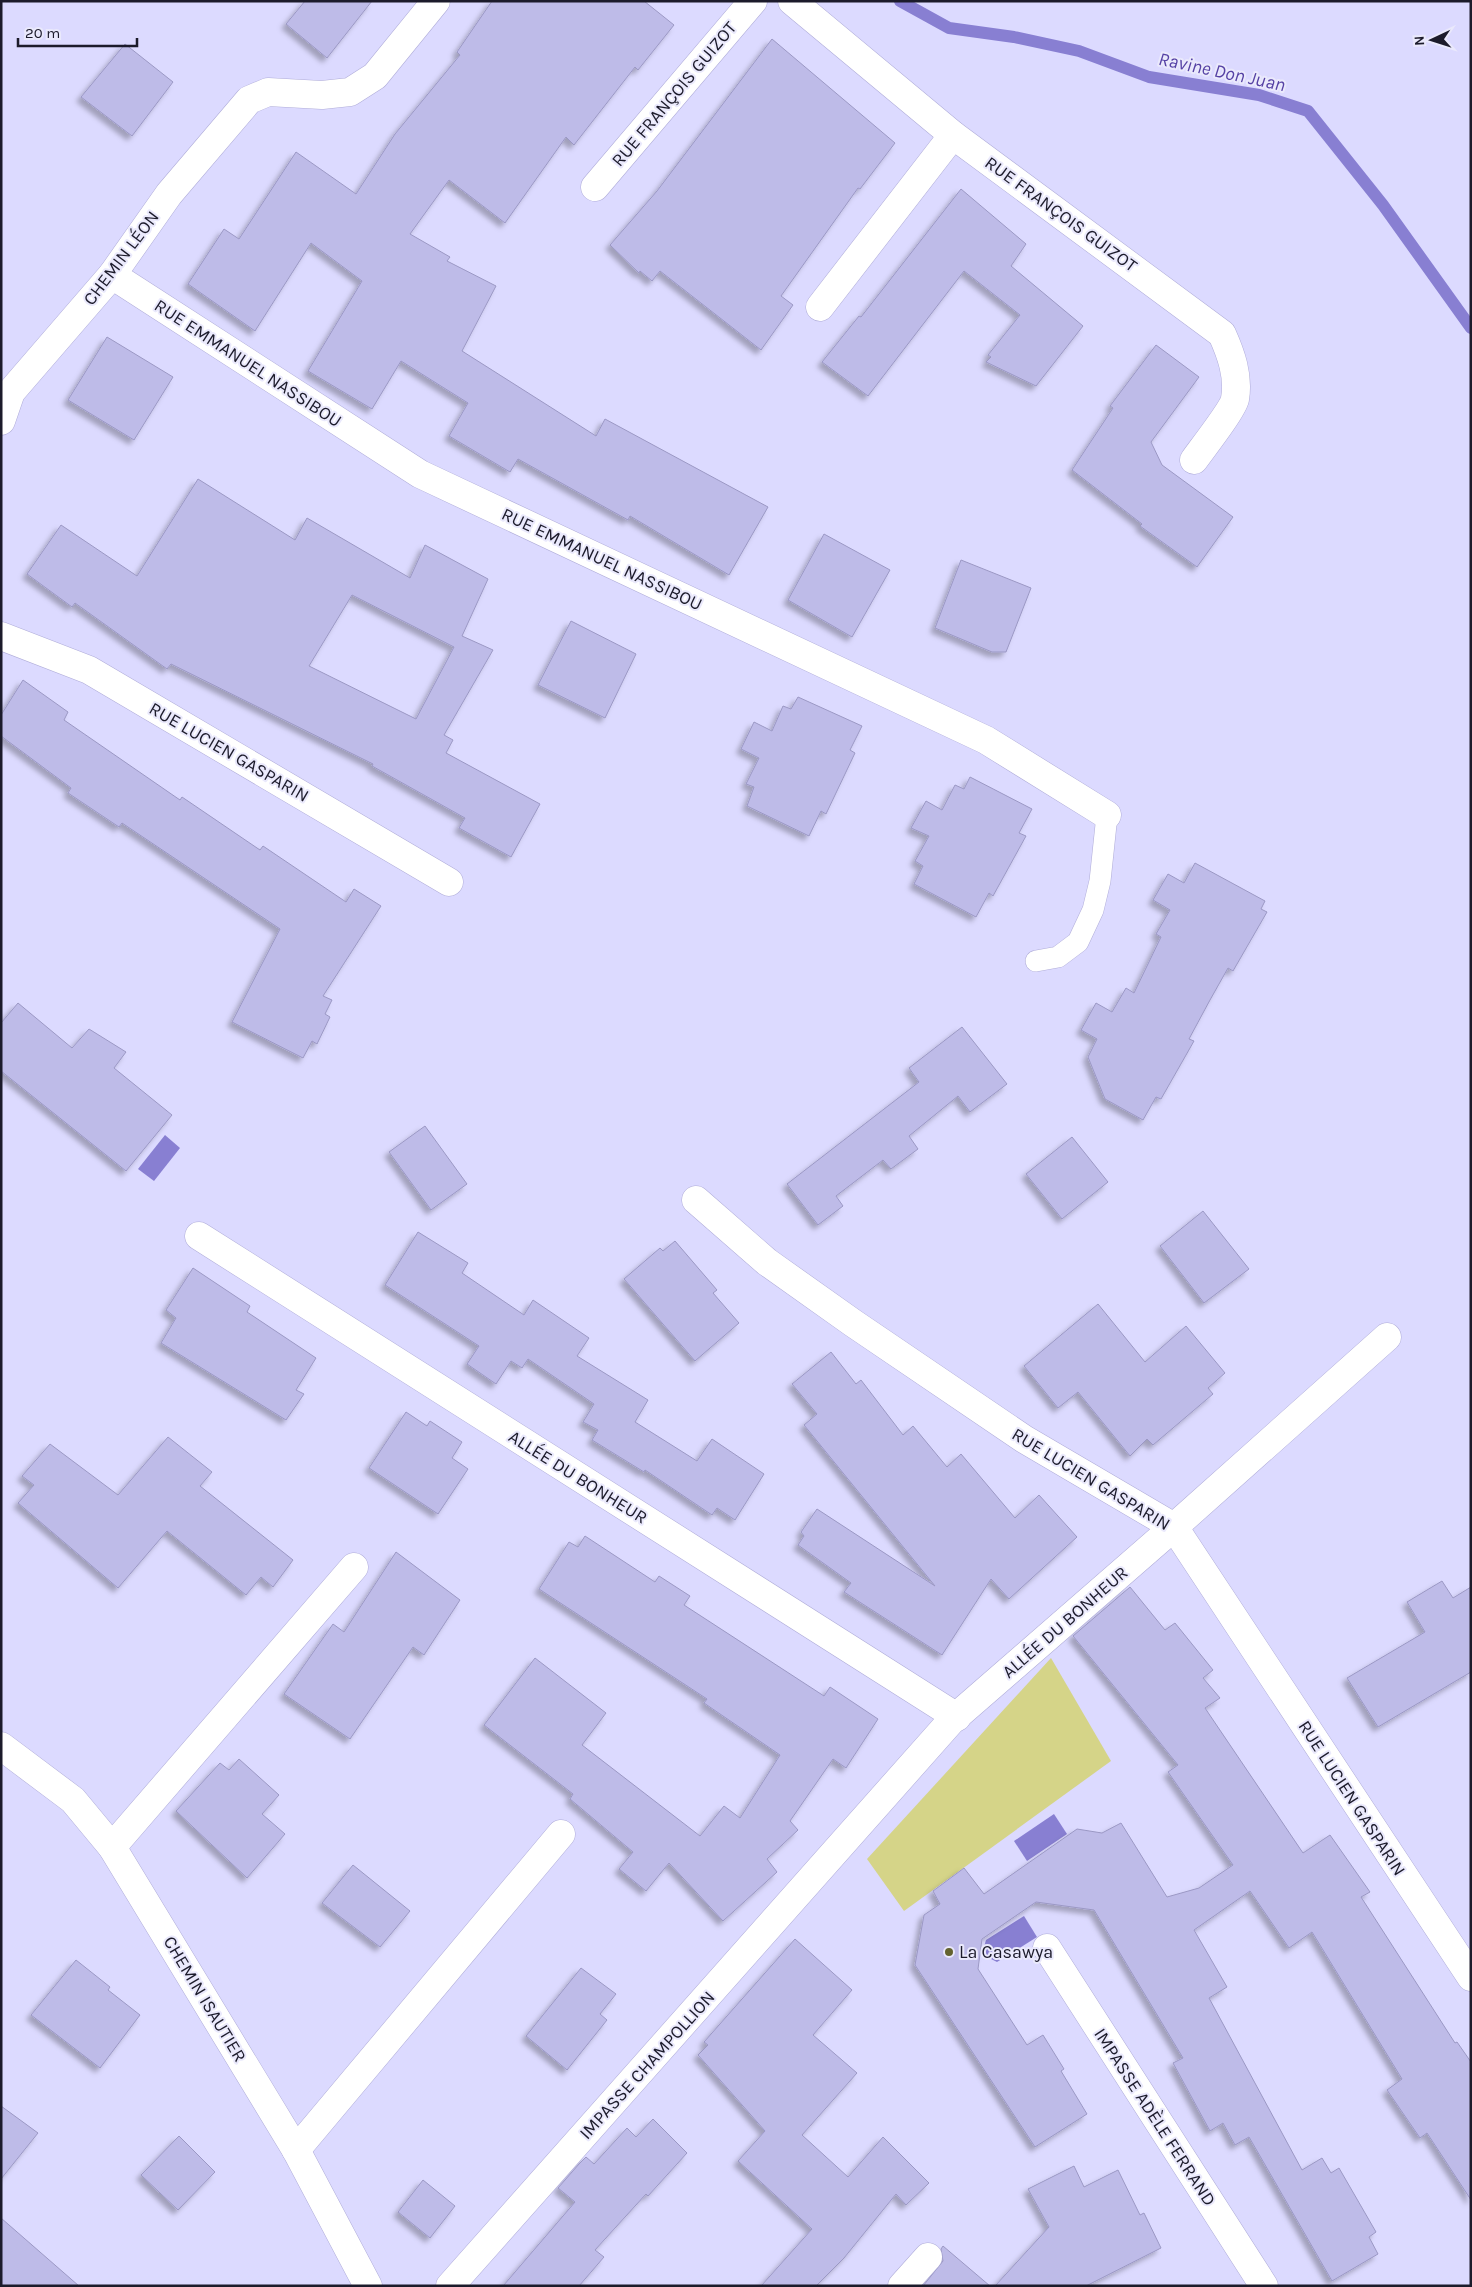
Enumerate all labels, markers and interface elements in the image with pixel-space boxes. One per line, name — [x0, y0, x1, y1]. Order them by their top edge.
scale bar — [18, 15, 136, 47]
north arrow — [1407, 15, 1457, 65]
street label: RUE FRANÇOIS GUIZOT — [607, 17, 741, 171]
text: 20 m — [25, 24, 60, 42]
text: N — [1411, 35, 1428, 46]
water label: Ravine Don Juan — [1157, 48, 1287, 96]
street label: RUE FRANÇOIS GUIZOT — [981, 151, 1141, 277]
street label: CHEMIN LÉON — [78, 206, 164, 310]
street label: RUE EMMANUEL NASSIBOU — [150, 294, 346, 432]
street label: RUE EMMANUEL NASSIBOU — [498, 503, 706, 615]
street label: RUE LUCIEN GASPARIN — [145, 697, 313, 807]
street label: RUE LUCIEN GASPARIN — [1008, 1423, 1174, 1535]
street label: ALLÉE DU BONHEUR — [504, 1425, 652, 1529]
street label: ALLÉE DU BONHEUR — [997, 1561, 1132, 1683]
street label: RUE LUCIEN GASPARIN — [1294, 1716, 1410, 1880]
street label: CHEMIN ISAUTIER — [159, 1932, 251, 2066]
place label: La Casawya — [959, 1941, 1053, 1963]
marker: La Casawya — [943, 1946, 955, 1958]
street label: IMPASSE CHAMPOLLION — [575, 1986, 719, 2144]
street label: IMPASSE ADÈLE FERRAND — [1089, 2024, 1222, 2210]

